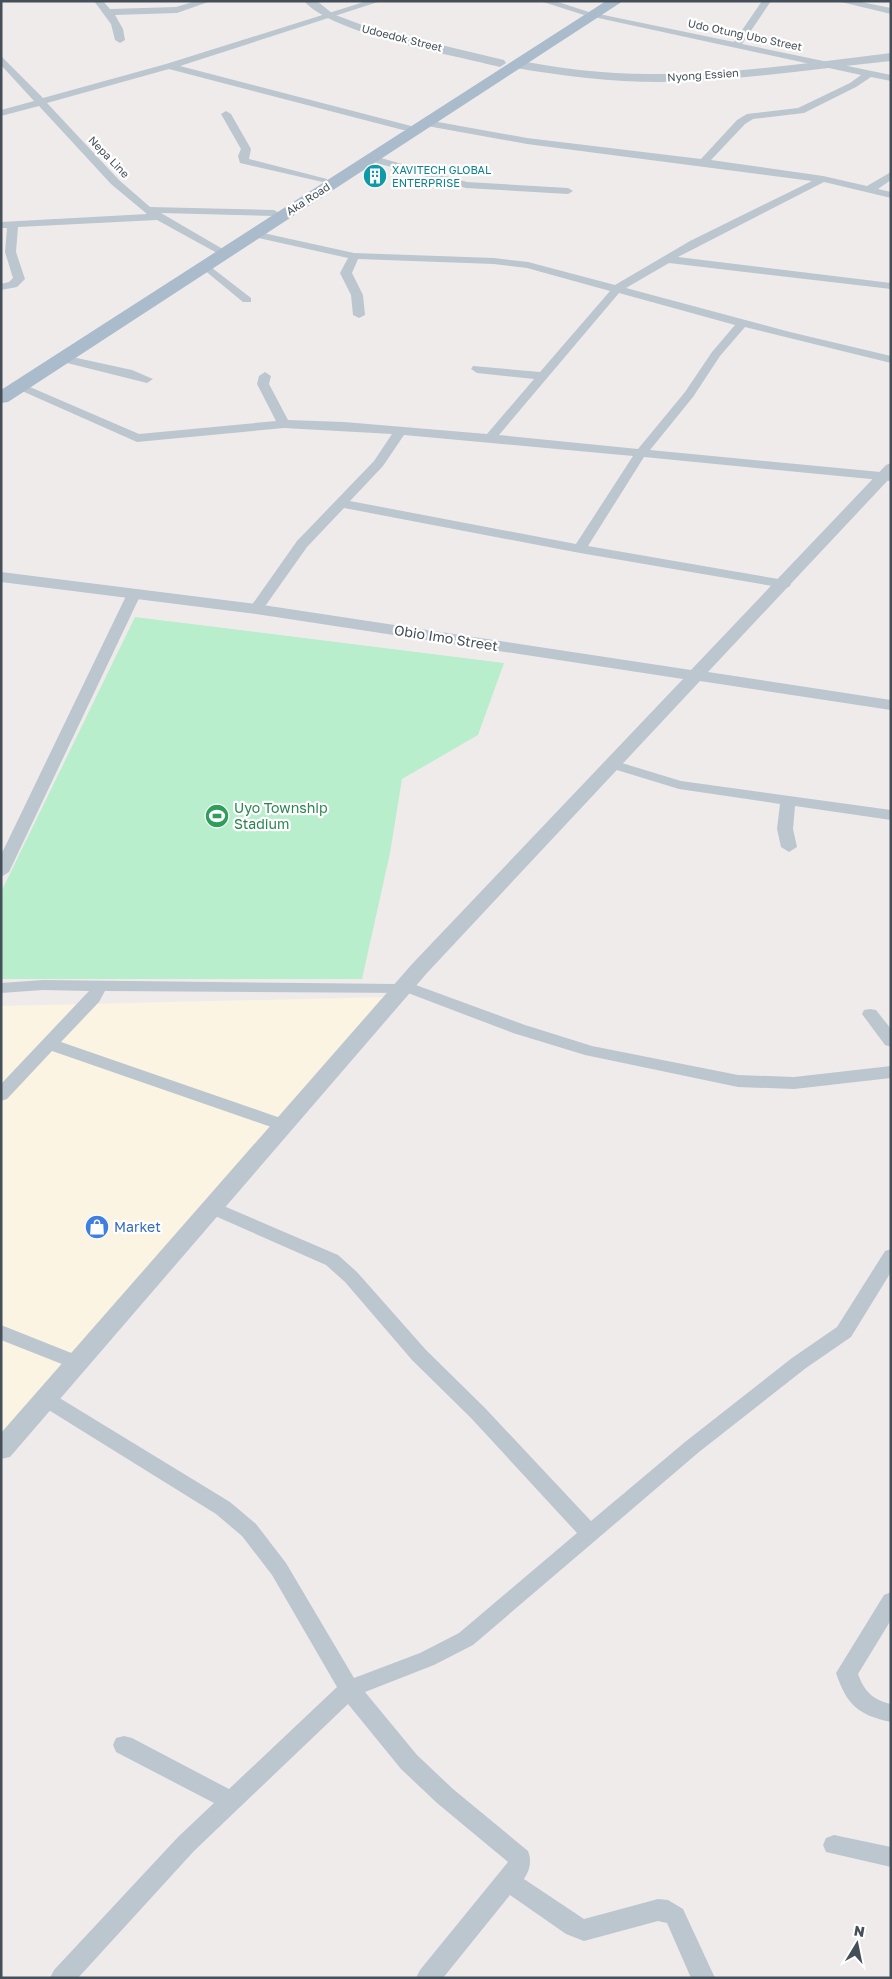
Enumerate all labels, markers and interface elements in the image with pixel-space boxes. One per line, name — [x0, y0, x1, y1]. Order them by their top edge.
street label: Udo Otung Ubo Street — [687, 16, 803, 53]
street label: Udoedok Street — [360, 21, 444, 54]
street label: Nyong Essien — [667, 66, 739, 83]
street label: Nepa Line — [86, 133, 132, 180]
building icon: XAVITECH GLOBAL ENTERPRISE — [362, 163, 388, 189]
place label: XAVITECH GLOBAL ENTERPRISE — [392, 163, 492, 189]
street label: Aka Road — [283, 180, 332, 217]
street label: Obio Imo Street — [393, 621, 499, 654]
place label: Uyo Township Stadium — [234, 799, 328, 832]
sports icon: Uyo Township Stadium — [204, 803, 230, 829]
shop icon: Market — [84, 1214, 110, 1240]
place label: Market — [114, 1218, 161, 1235]
north arrow — [832, 1919, 882, 1969]
text: N — [853, 1921, 866, 1940]

